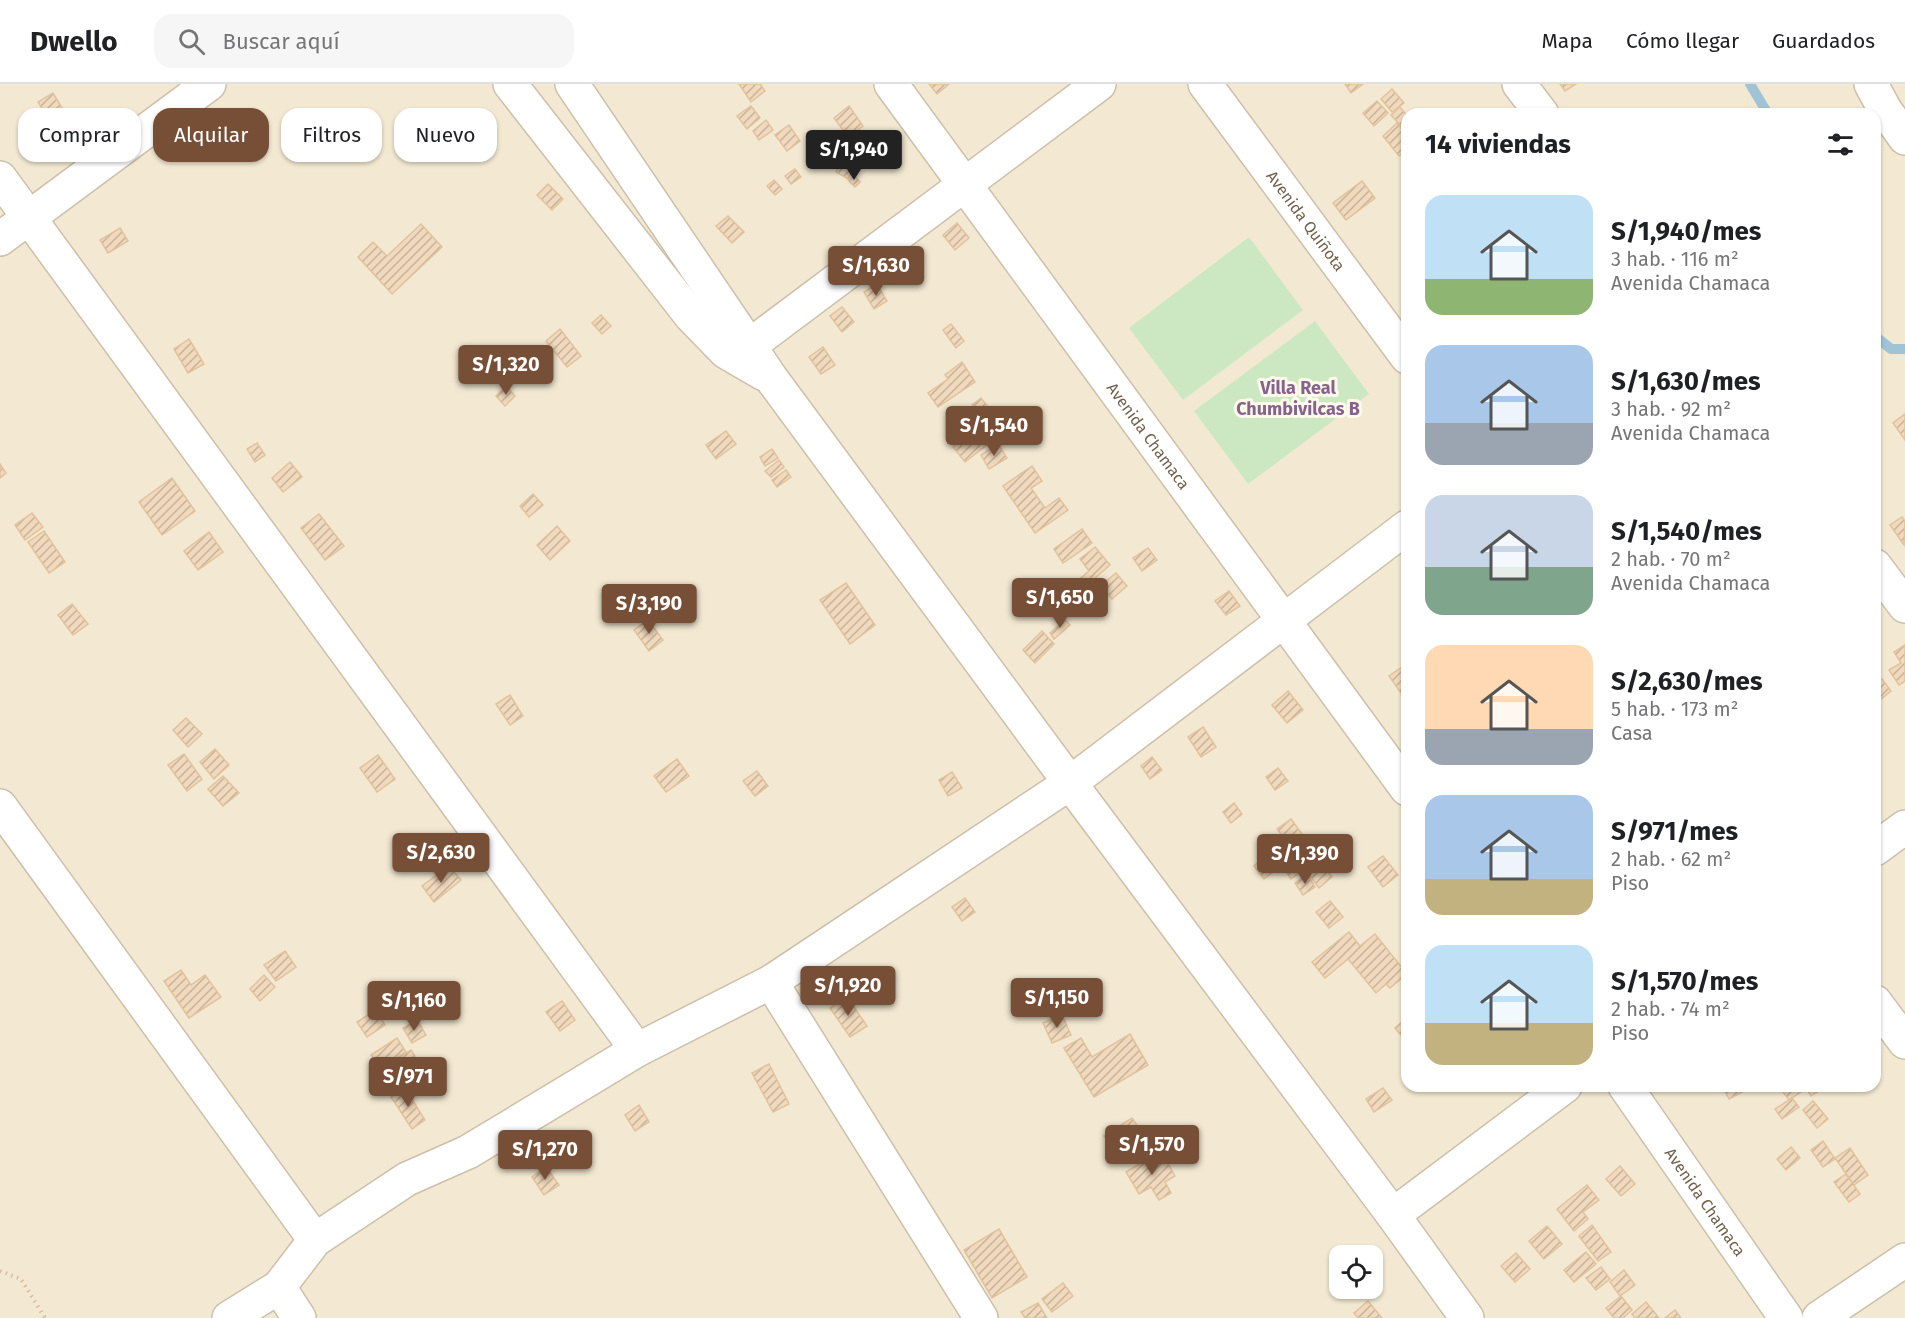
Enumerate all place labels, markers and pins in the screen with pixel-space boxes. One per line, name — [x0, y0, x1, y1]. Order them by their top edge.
pin: S/1,940 — [799, 130, 909, 181]
pin: S/1,630 — [821, 246, 931, 297]
pin: S/1,320 — [451, 345, 561, 396]
pin: S/1,540 — [939, 406, 1049, 457]
pin: S/1,650 — [1005, 578, 1115, 629]
pin: S/3,190 — [594, 584, 704, 635]
pin: S/2,630 — [386, 833, 496, 884]
pin: S/1,390 — [1250, 834, 1360, 885]
pin: S/1,920 — [793, 966, 903, 1017]
pin: S/1,150 — [1002, 978, 1112, 1029]
pin: S/1,160 — [359, 981, 469, 1032]
pin: S/971 — [366, 1057, 450, 1108]
pin: S/1,570 — [1097, 1125, 1207, 1176]
pin: S/1,270 — [490, 1130, 600, 1181]

